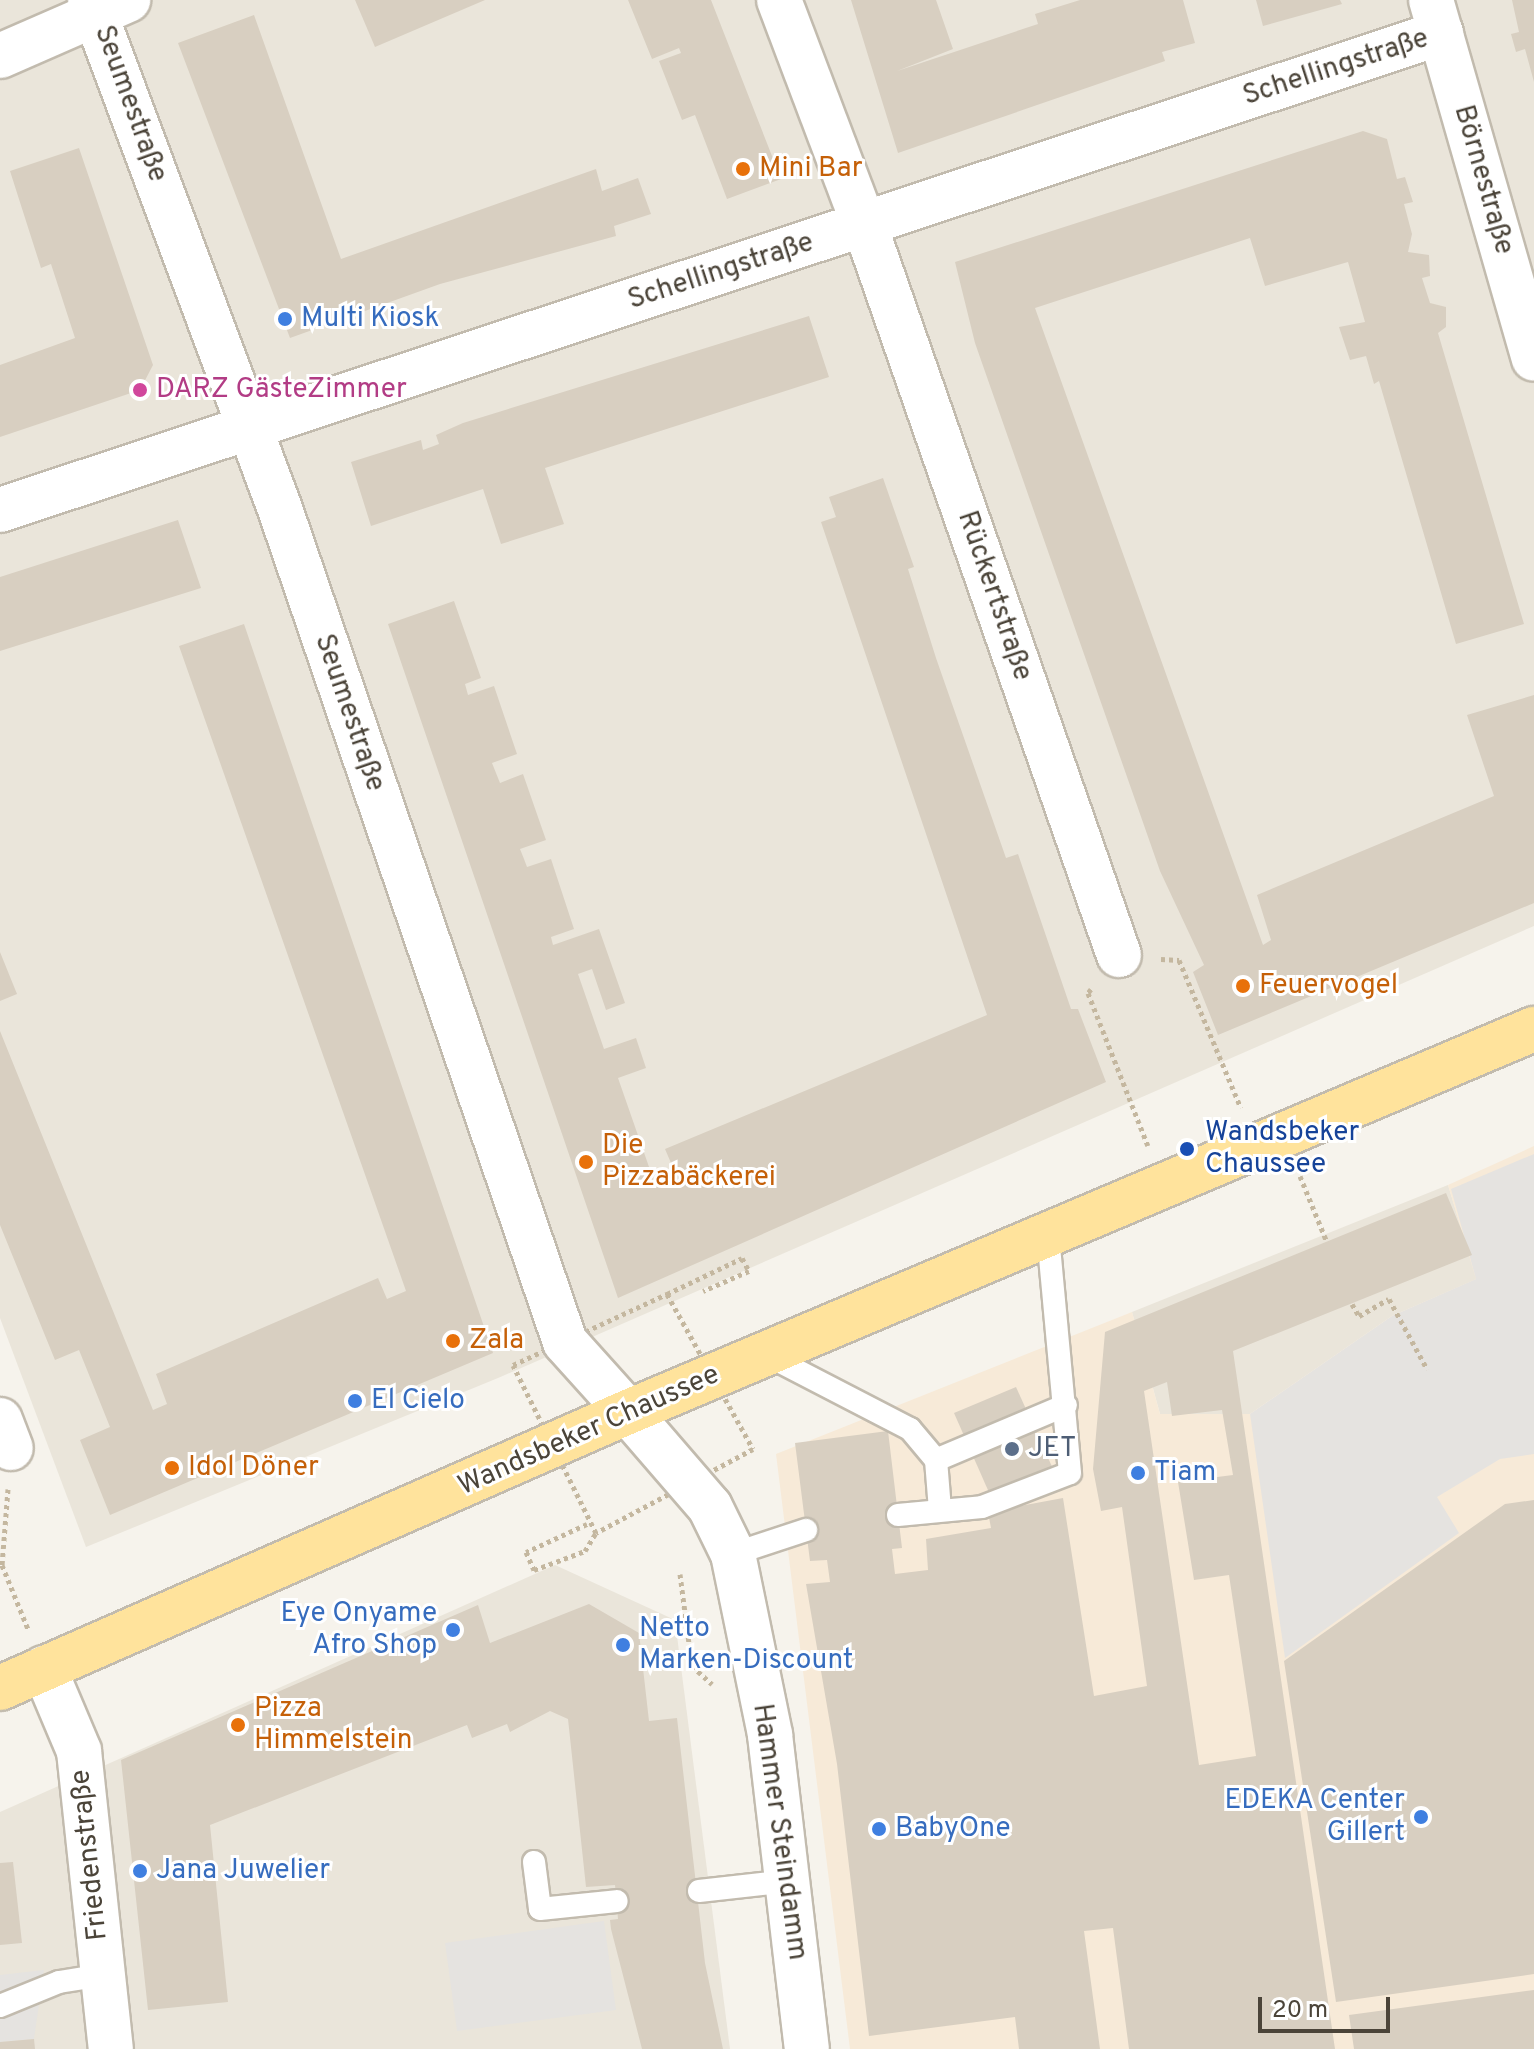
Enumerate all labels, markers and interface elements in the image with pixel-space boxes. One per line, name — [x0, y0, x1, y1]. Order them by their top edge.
street label: Seumestraße — [86, 21, 174, 187]
street label: Schellingstraße — [1239, 22, 1433, 114]
street label: Börnestraße — [1446, 101, 1520, 259]
place label: Mini Bar — [759, 152, 863, 186]
marker: Mini Bar — [734, 160, 752, 178]
street label: Schellingstraße — [624, 226, 818, 318]
place label: Multi Kiosk — [301, 302, 439, 336]
marker: Multi Kiosk — [276, 310, 294, 328]
place label: DARZ GästeZimmer — [156, 373, 407, 407]
marker: DARZ GästeZimmer — [131, 381, 149, 399]
street label: Rückertstraße — [949, 507, 1039, 685]
street label: Seumestraße — [306, 630, 392, 796]
place label: Feuervogel — [1259, 969, 1398, 1003]
marker: Feuervogel — [1234, 977, 1252, 995]
place label: Wandsbeker Chaussee — [1205, 1116, 1359, 1182]
place label: Die Pizzabäckerei — [602, 1129, 776, 1195]
marker: Wandsbeker Chaussee — [1176, 1138, 1198, 1160]
marker: Die Pizzabäckerei — [577, 1153, 595, 1171]
place label: Zala — [469, 1324, 524, 1358]
marker: Zala — [444, 1332, 462, 1350]
street label: Wandsbeker Chaussee — [453, 1358, 725, 1504]
place label: El Cielo — [371, 1384, 465, 1418]
marker: El Cielo — [346, 1392, 364, 1410]
place label: JET — [1028, 1432, 1076, 1466]
marker: JET — [1003, 1440, 1021, 1458]
place label: Idol Döner — [188, 1451, 319, 1485]
place label: Tiam — [1154, 1456, 1216, 1490]
marker: Idol Döner — [163, 1459, 181, 1477]
marker: Tiam — [1129, 1464, 1147, 1482]
place label: Eye Onyame Afro Shop — [281, 1597, 437, 1663]
place label: Netto Marken-Discount — [639, 1612, 853, 1678]
marker: Eye Onyame Afro Shop — [444, 1621, 462, 1639]
marker: Netto Marken-Discount — [614, 1636, 632, 1654]
place label: Pizza Himmelstein — [254, 1692, 412, 1758]
street label: Hammer Steindamm — [744, 1702, 814, 1962]
marker: Pizza Himmelstein — [229, 1716, 247, 1734]
street label: Friedenstraße — [64, 1768, 116, 1942]
place label: EDEKA Center Gillert — [1223, 1784, 1405, 1850]
marker: EDEKA Center Gillert — [1412, 1808, 1430, 1826]
place label: BabyOne — [895, 1812, 1011, 1846]
marker: BabyOne — [870, 1820, 888, 1838]
place label: Jana Juwelier — [156, 1854, 330, 1888]
marker: Jana Juwelier — [131, 1862, 149, 1880]
scale bar — [1262, 1981, 1394, 2031]
text: 20 m — [1272, 1996, 1328, 2026]

